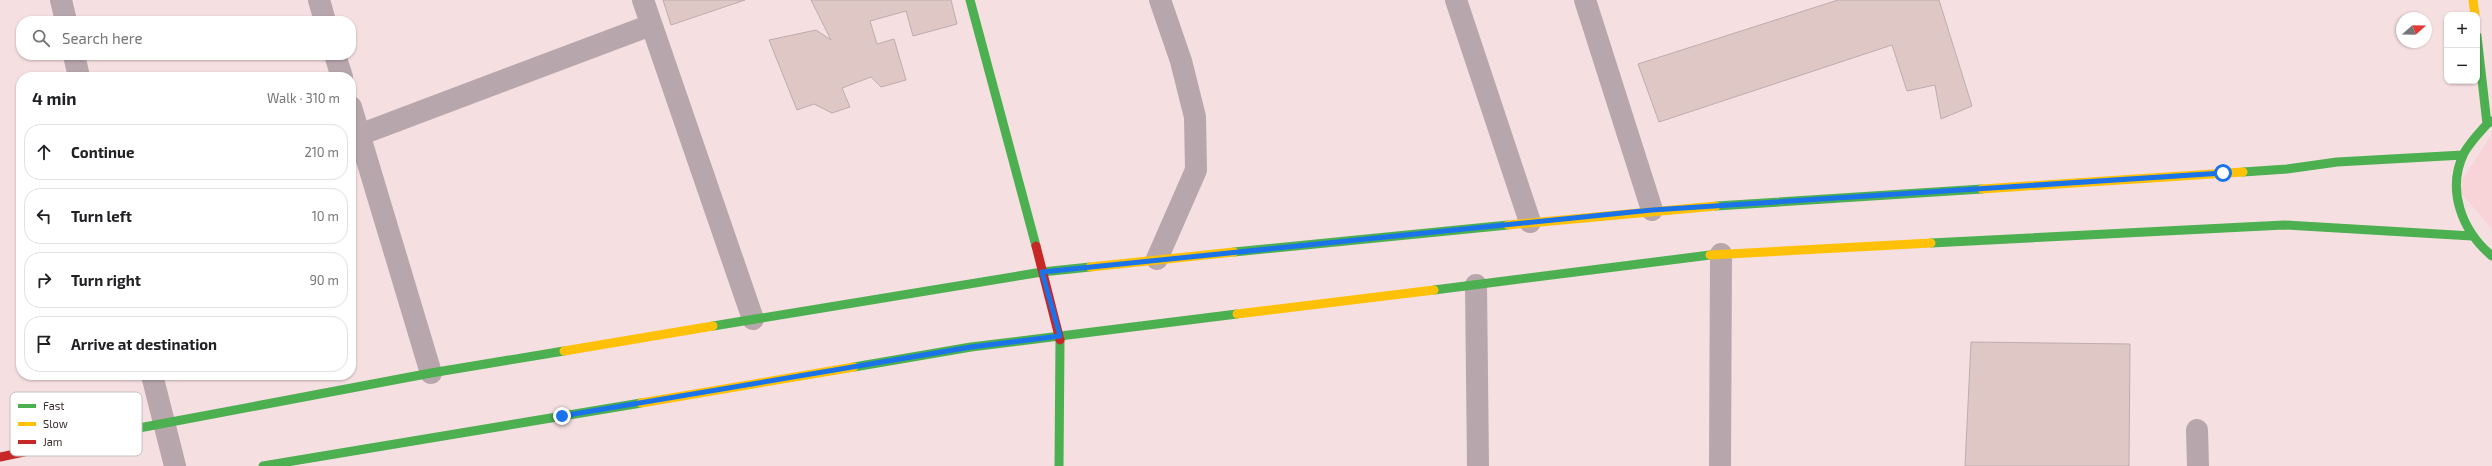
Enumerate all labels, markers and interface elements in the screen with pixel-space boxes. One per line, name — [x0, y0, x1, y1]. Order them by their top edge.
north arrow — [2396, 12, 2432, 48]
map controls — [2444, 12, 2480, 84]
button: + — [2444, 12, 2480, 48]
search box — [16, 16, 356, 60]
icon: search — [30, 27, 52, 49]
text: Search here — [62, 29, 143, 47]
button: − — [2444, 48, 2480, 84]
text: 4 min — [32, 88, 76, 108]
text: Walk · 310 m — [267, 90, 340, 106]
icon: ahead — [33, 141, 55, 163]
text: Continue — [71, 143, 134, 161]
text: 210 m — [304, 144, 339, 160]
route start — [2214, 164, 2232, 182]
icon: left — [33, 205, 55, 227]
text: Turn left — [71, 207, 132, 225]
text: 10 m — [312, 208, 339, 224]
icon: right — [33, 269, 55, 291]
text: Turn right — [71, 271, 141, 289]
text: 90 m — [309, 272, 339, 288]
icon: arrive — [33, 333, 55, 355]
text: Arrive at destination — [71, 335, 217, 353]
legend — [10, 392, 142, 456]
text: Fast — [43, 399, 65, 412]
route end — [553, 407, 571, 425]
text: Slow — [43, 417, 68, 430]
text: Jam — [43, 435, 62, 448]

